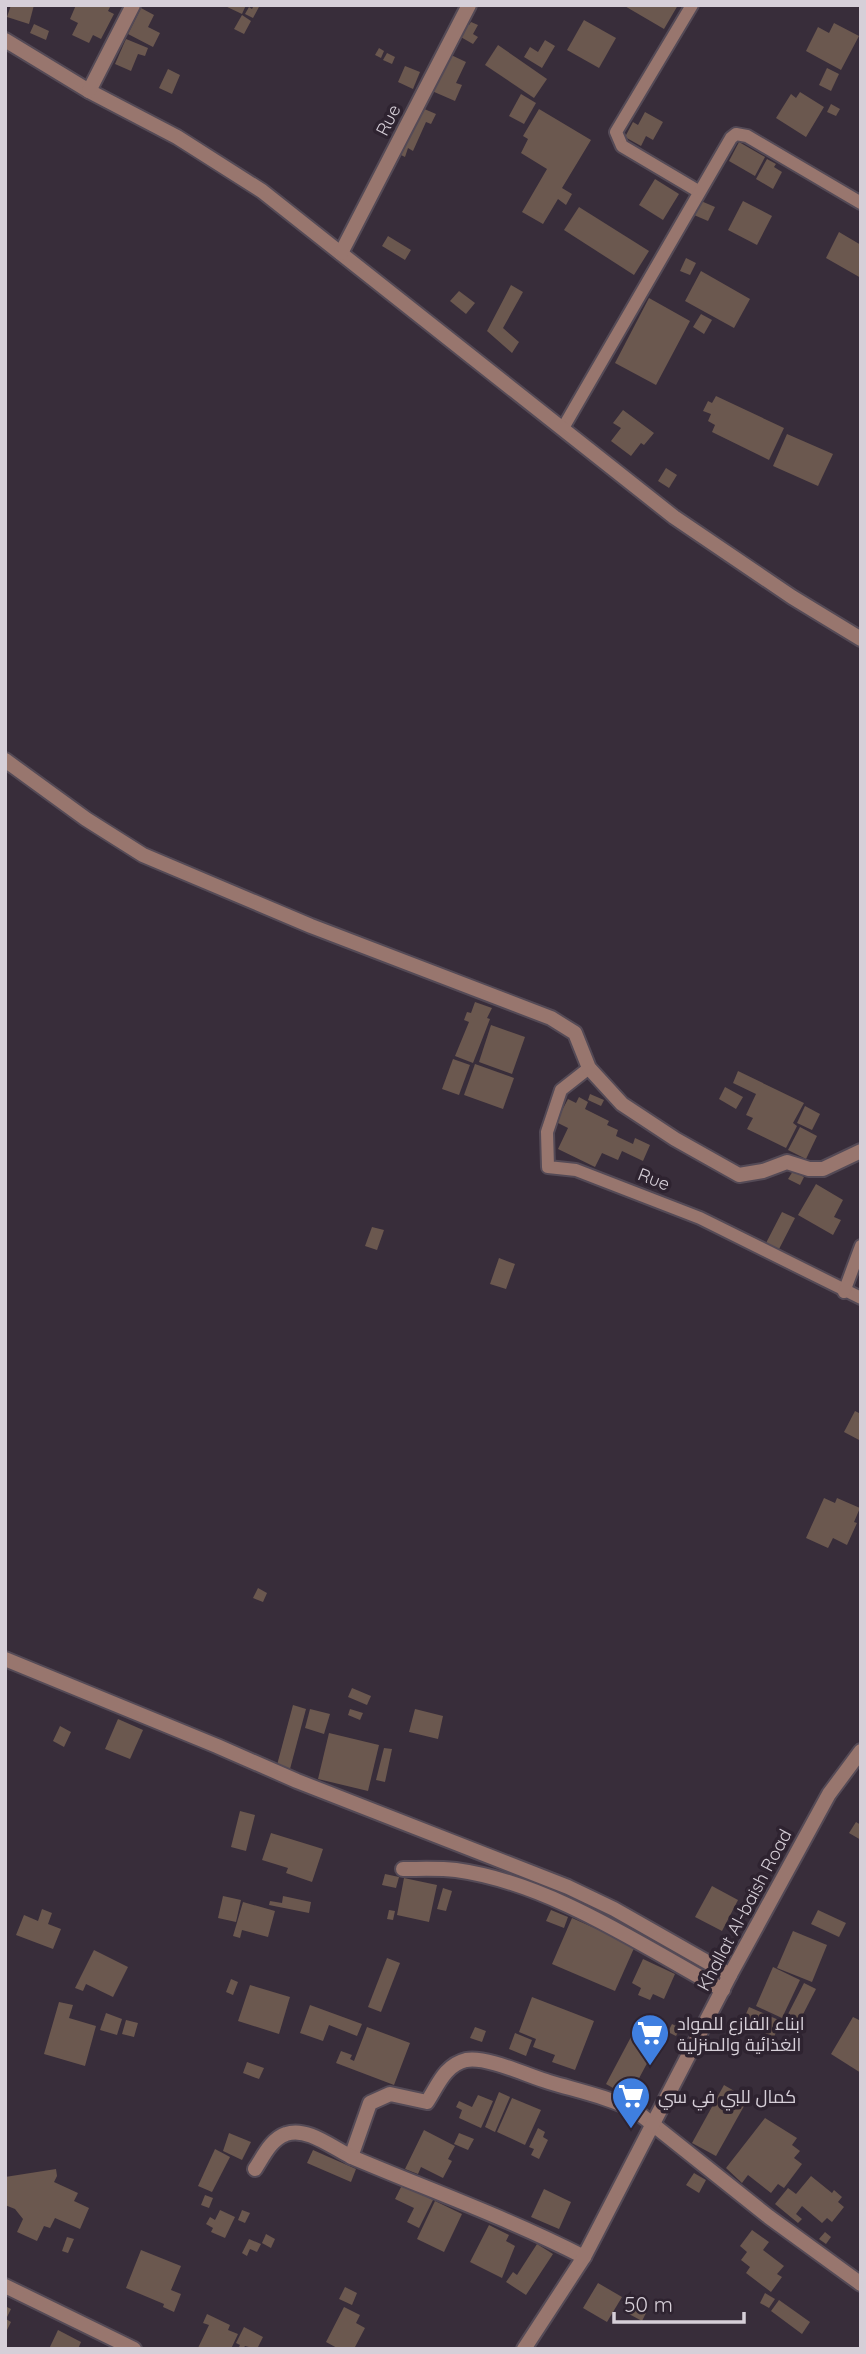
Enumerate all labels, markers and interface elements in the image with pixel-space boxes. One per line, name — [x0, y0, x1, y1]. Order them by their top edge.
street label: Rue — [370, 100, 406, 140]
street label: Rue — [635, 1162, 673, 1196]
street label: Khallat Al-baish Road — [692, 1825, 796, 1995]
supermarket icon: ابناء الفازع للمواد الغذائية والمنزلية — [629, 2012, 671, 2067]
place label: ابناء الفازع للمواد الغذائية والمنزلية — [677, 2012, 805, 2056]
supermarket icon: كمال للبي في سي — [610, 2075, 652, 2130]
place label: كمال للبي في سي — [658, 2085, 796, 2111]
scale bar — [614, 2280, 744, 2324]
text: 50 m — [624, 2291, 673, 2317]

